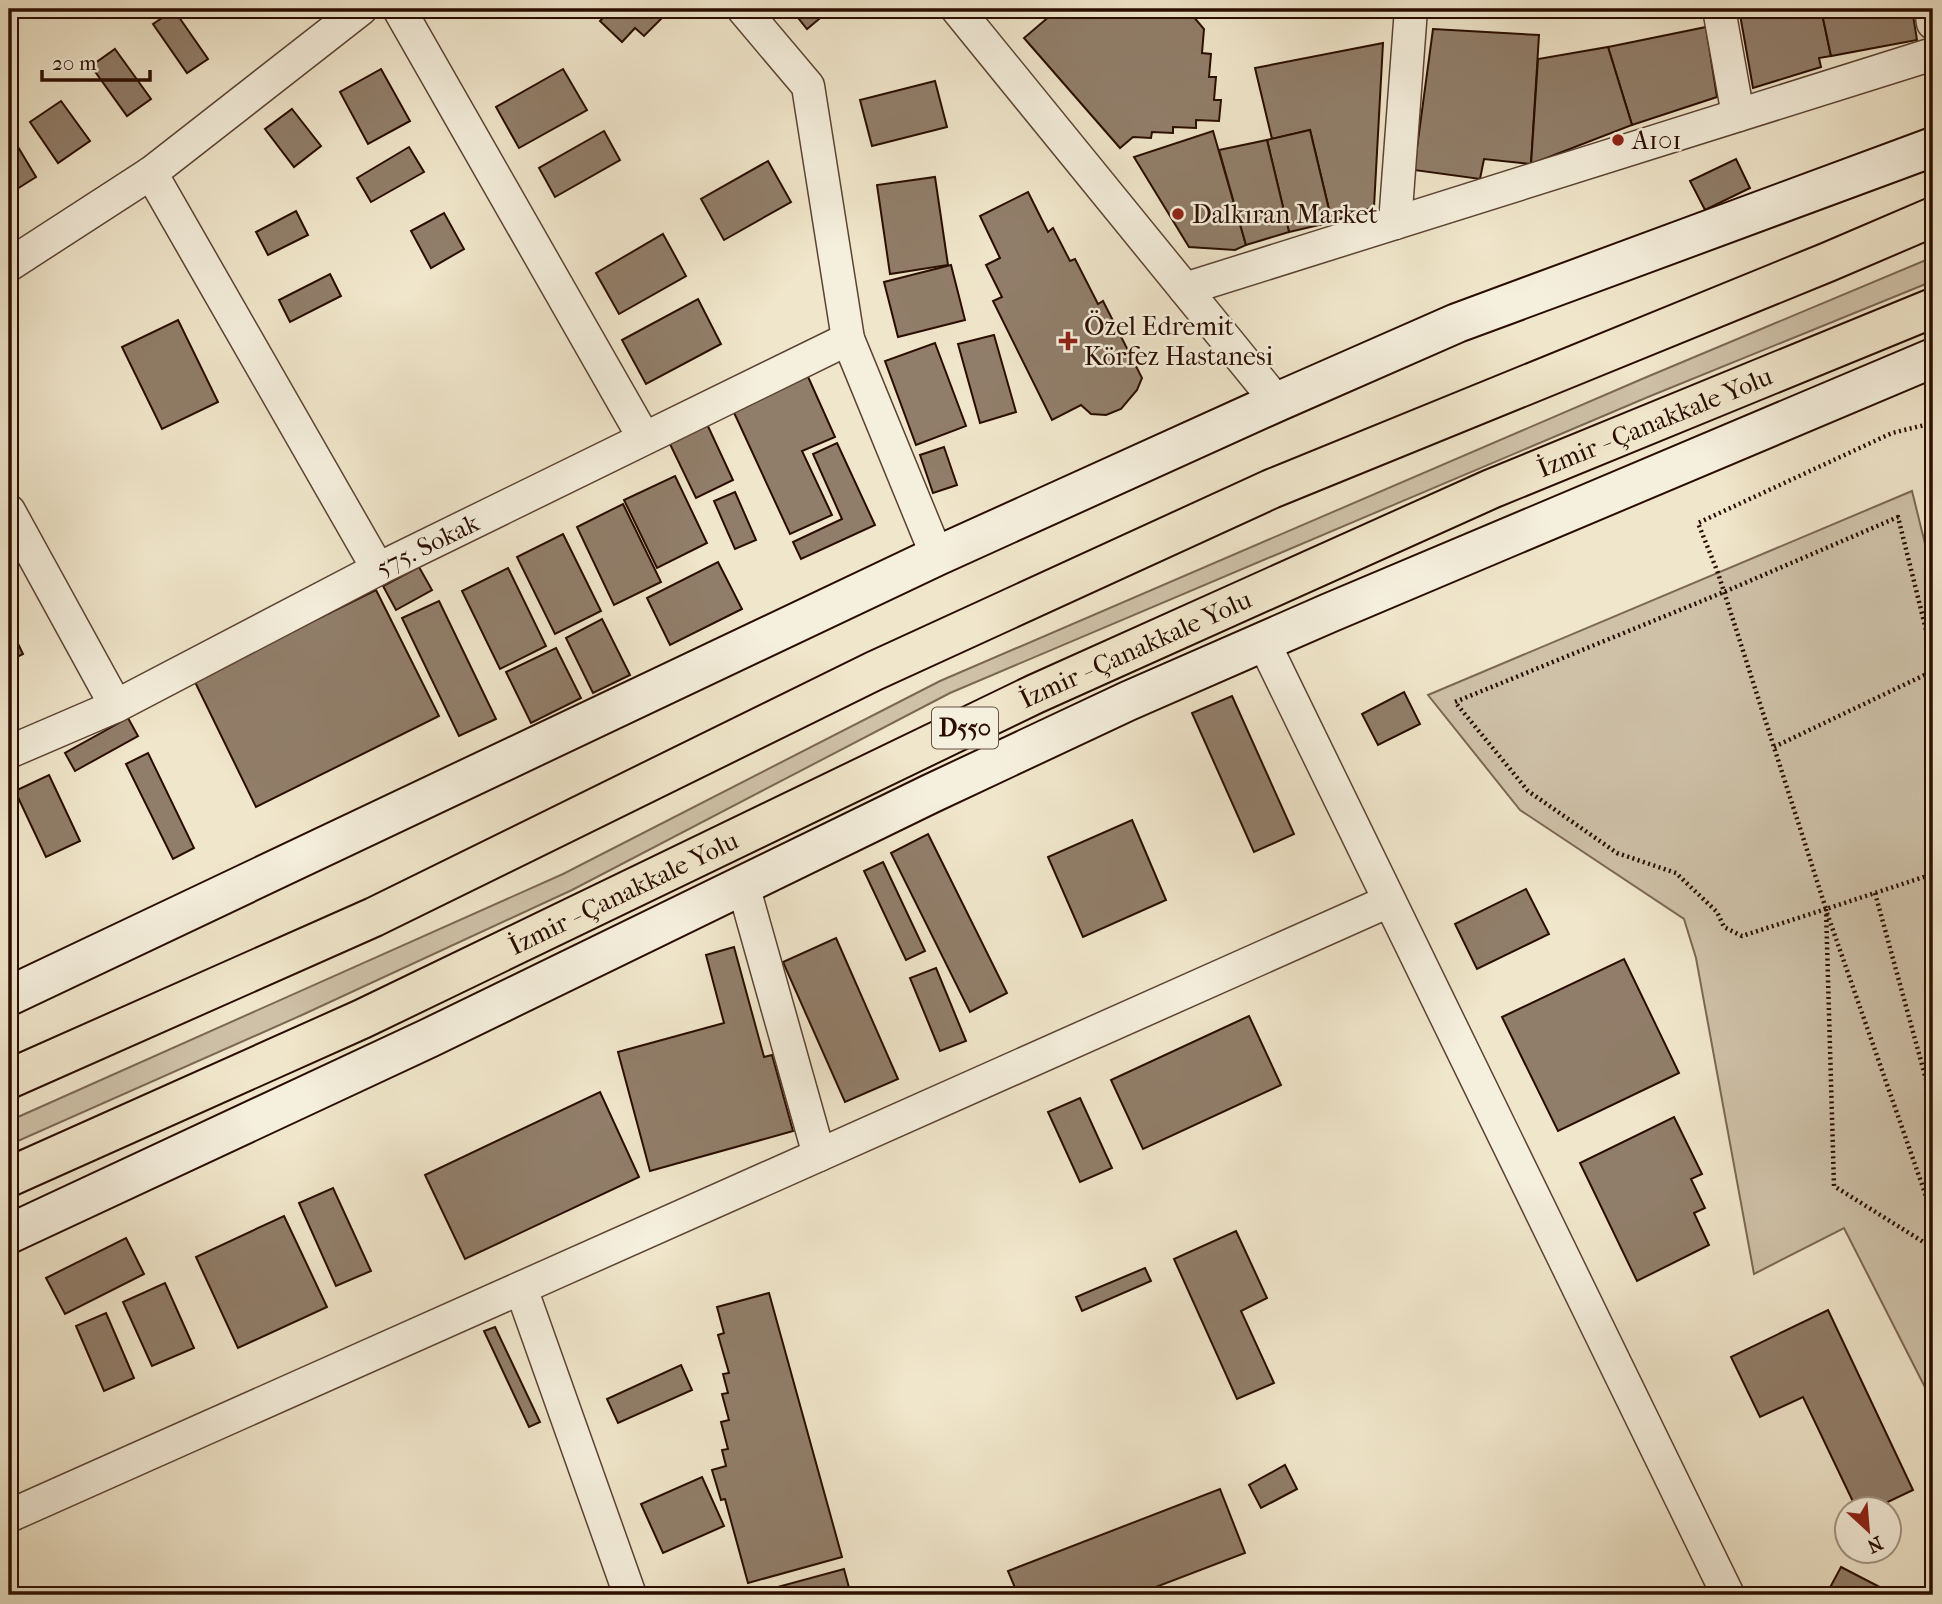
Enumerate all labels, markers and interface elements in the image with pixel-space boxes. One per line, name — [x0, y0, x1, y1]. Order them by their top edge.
scale bar — [42, 38, 150, 82]
text: 20 m — [52, 51, 97, 75]
place label: A101 — [1631, 125, 1681, 156]
marker: A101 — [1610, 132, 1626, 148]
place label: Dalkıran Market — [1192, 199, 1378, 230]
marker: Dalkıran Market — [1170, 206, 1186, 222]
place label: Özel Edremit Körfez Hastanesi — [1084, 310, 1274, 372]
marker: Özel Edremit Körfez Hastanesi — [1058, 331, 1078, 351]
street label: İzmir - Çanakkale Yolu — [1532, 360, 1777, 484]
street label: 575. Sokak — [371, 506, 484, 583]
street label: İzmir - Çanakkale Yolu — [1014, 583, 1256, 715]
road number: D550 — [932, 708, 998, 748]
street label: İzmir - Çanakkale Yolu — [503, 824, 743, 961]
north arrow — [1834, 1496, 1904, 1566]
text: N — [1863, 1531, 1886, 1558]

